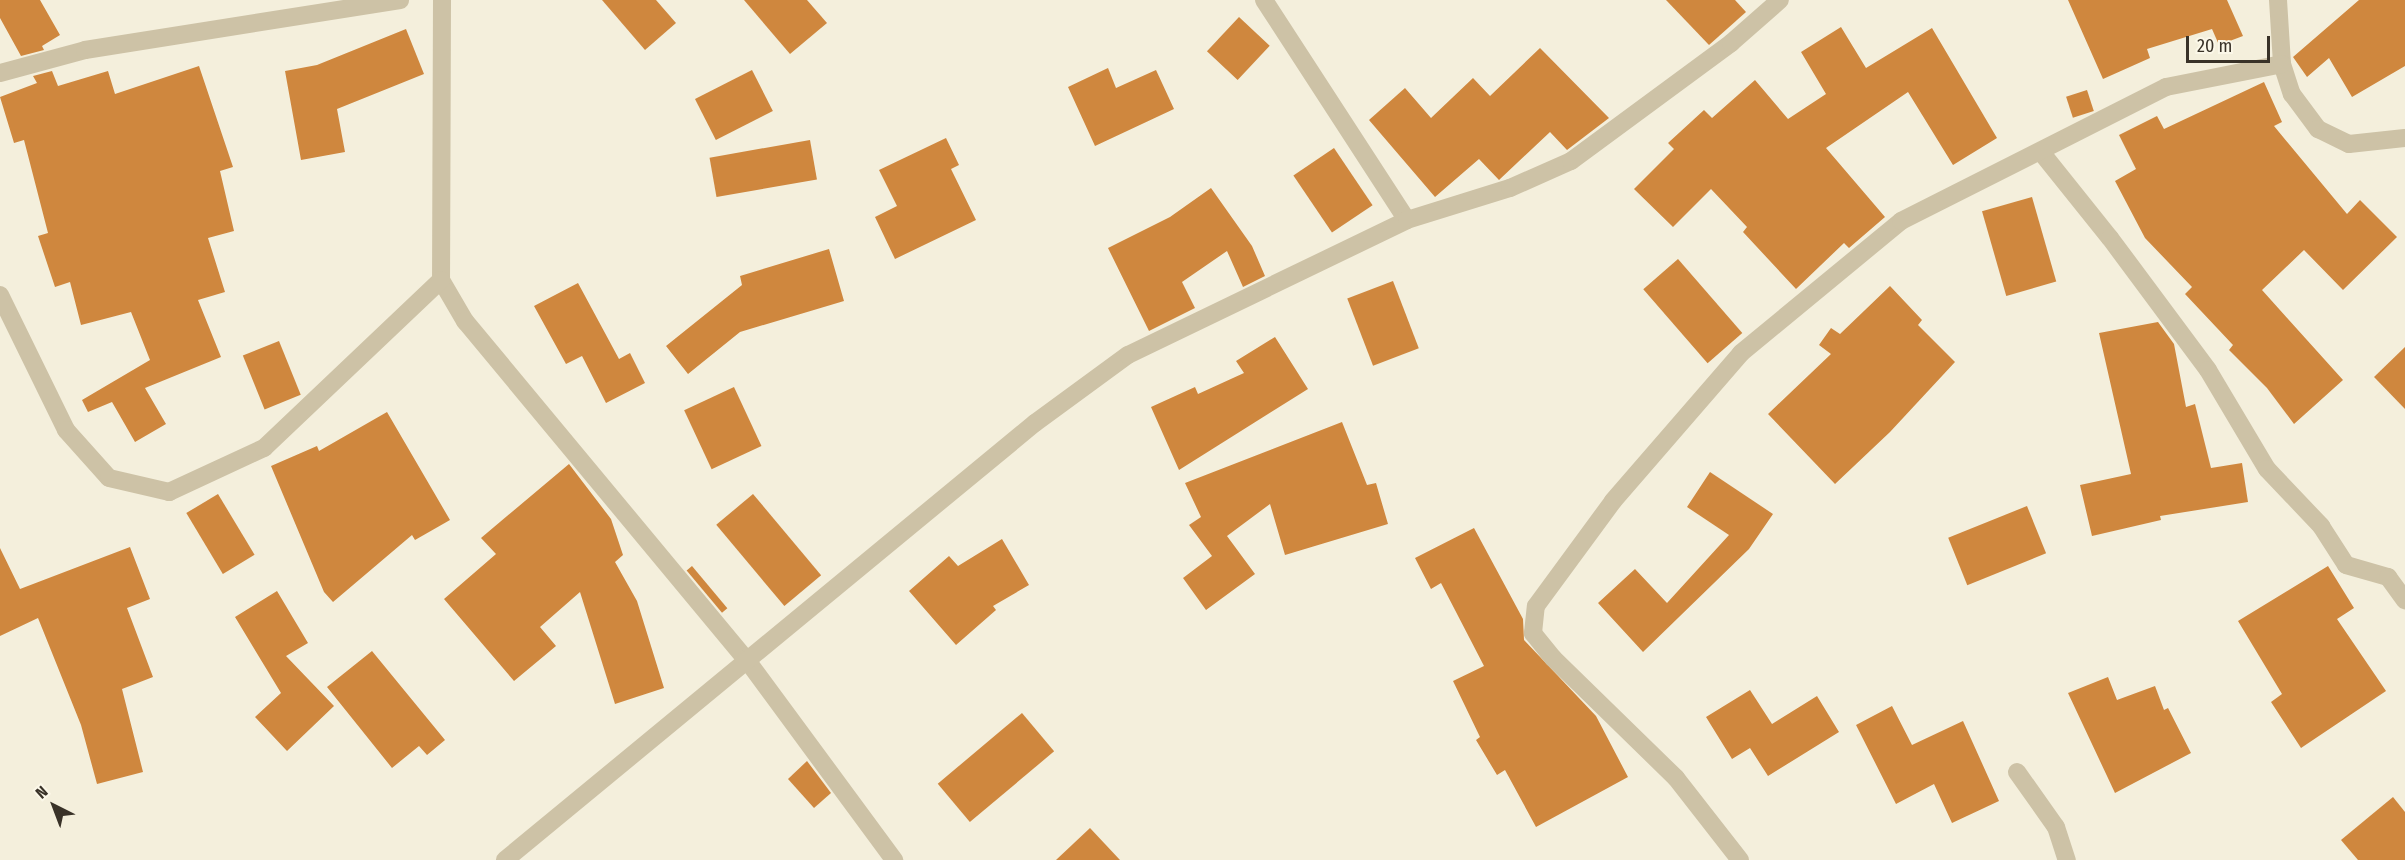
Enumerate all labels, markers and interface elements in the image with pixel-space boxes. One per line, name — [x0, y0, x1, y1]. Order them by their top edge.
scale bar — [2189, 24, 2273, 62]
text: 20 m — [2197, 35, 2232, 57]
north arrow — [24, 776, 84, 836]
text: N — [32, 782, 52, 803]

